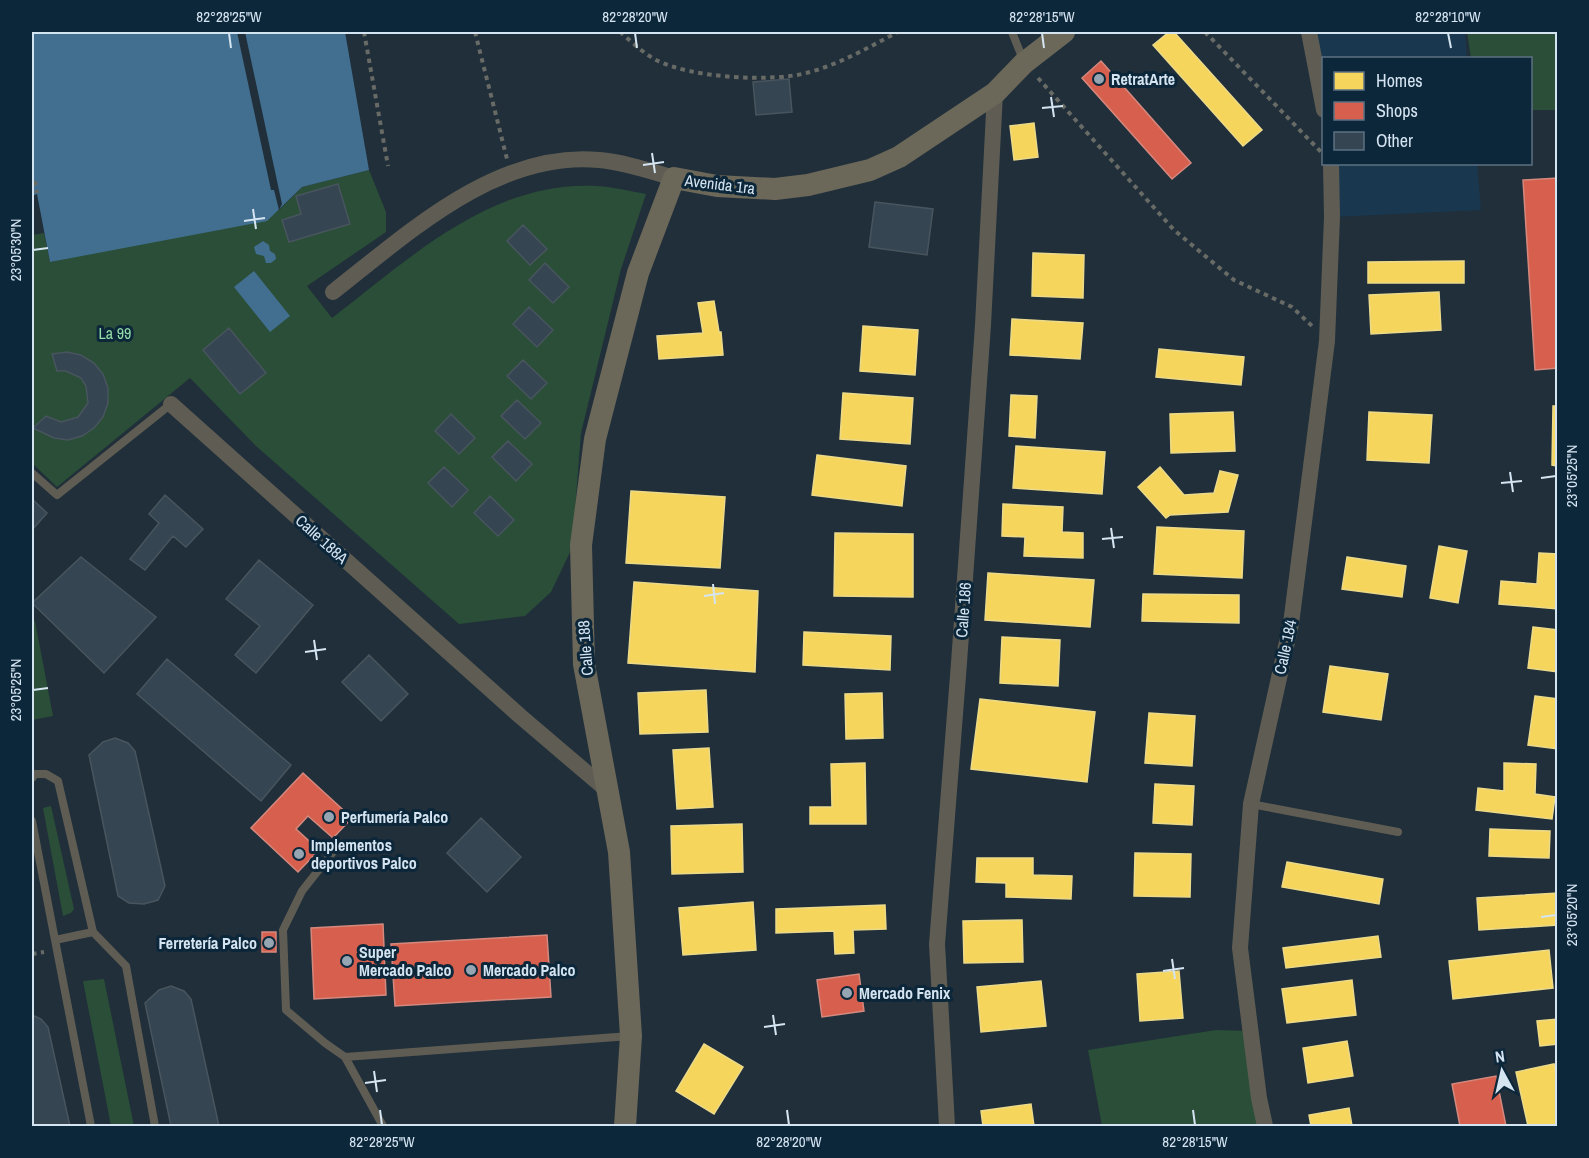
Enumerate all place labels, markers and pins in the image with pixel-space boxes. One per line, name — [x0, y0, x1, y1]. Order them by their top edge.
place label: RetratArte — [1111, 68, 1175, 90]
marker: RetratArte — [1092, 72, 1106, 86]
place label: Perfumería Palco — [341, 806, 448, 828]
marker: Perfumería Palco — [322, 810, 336, 824]
place label: Implementos deportivos Palco — [311, 834, 417, 874]
marker: Implementos deportivos Palco — [292, 847, 306, 861]
place label: Ferretería Palco — [158, 932, 257, 954]
marker: Ferretería Palco — [262, 936, 276, 950]
place label: Super Mercado Palco — [359, 941, 452, 981]
marker: Super Mercado Palco — [340, 954, 354, 968]
place label: Mercado Palco — [483, 959, 576, 981]
marker: Mercado Palco — [464, 963, 478, 977]
place label: Mercado Fenix — [859, 982, 951, 1004]
marker: Mercado Fenix — [840, 986, 854, 1000]

